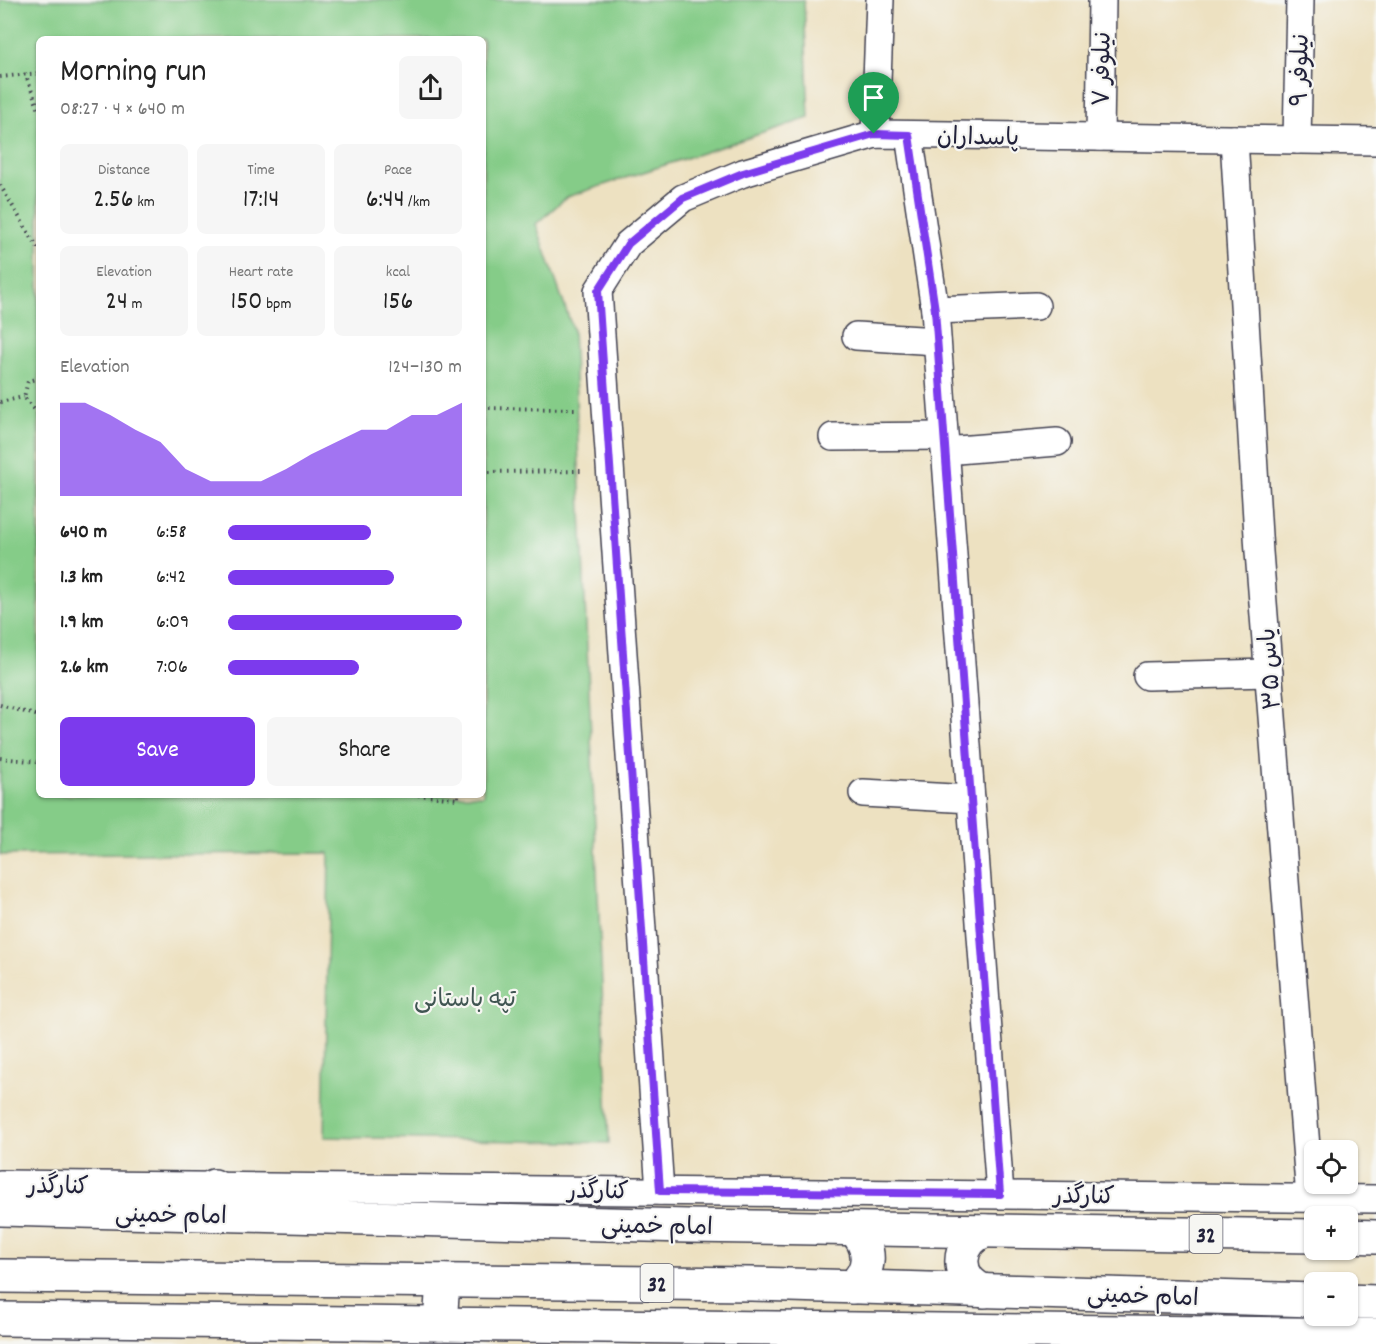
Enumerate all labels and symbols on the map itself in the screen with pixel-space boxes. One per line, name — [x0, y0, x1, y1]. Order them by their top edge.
street label: نیلوفر ۷ — [1086, 32, 1122, 107]
street label: نیلوفر ۹ — [1284, 33, 1320, 107]
pin — [848, 72, 899, 134]
street label: پاسداران — [937, 121, 1019, 157]
street label: یاس ۳۵ — [1252, 627, 1292, 711]
park label: تپه باستانی — [414, 984, 517, 1018]
street label: کنارگذر — [25, 1170, 89, 1206]
street label: کنارگذر — [565, 1175, 629, 1211]
street label: کنارگذر — [1051, 1180, 1115, 1216]
street label: امام خمینی — [115, 1199, 227, 1235]
street label: امام خمینی — [601, 1210, 713, 1246]
road number: 32 — [1190, 1215, 1222, 1253]
road number: 32 — [640, 1264, 674, 1302]
street label: امام خمینی — [1086, 1279, 1199, 1317]

